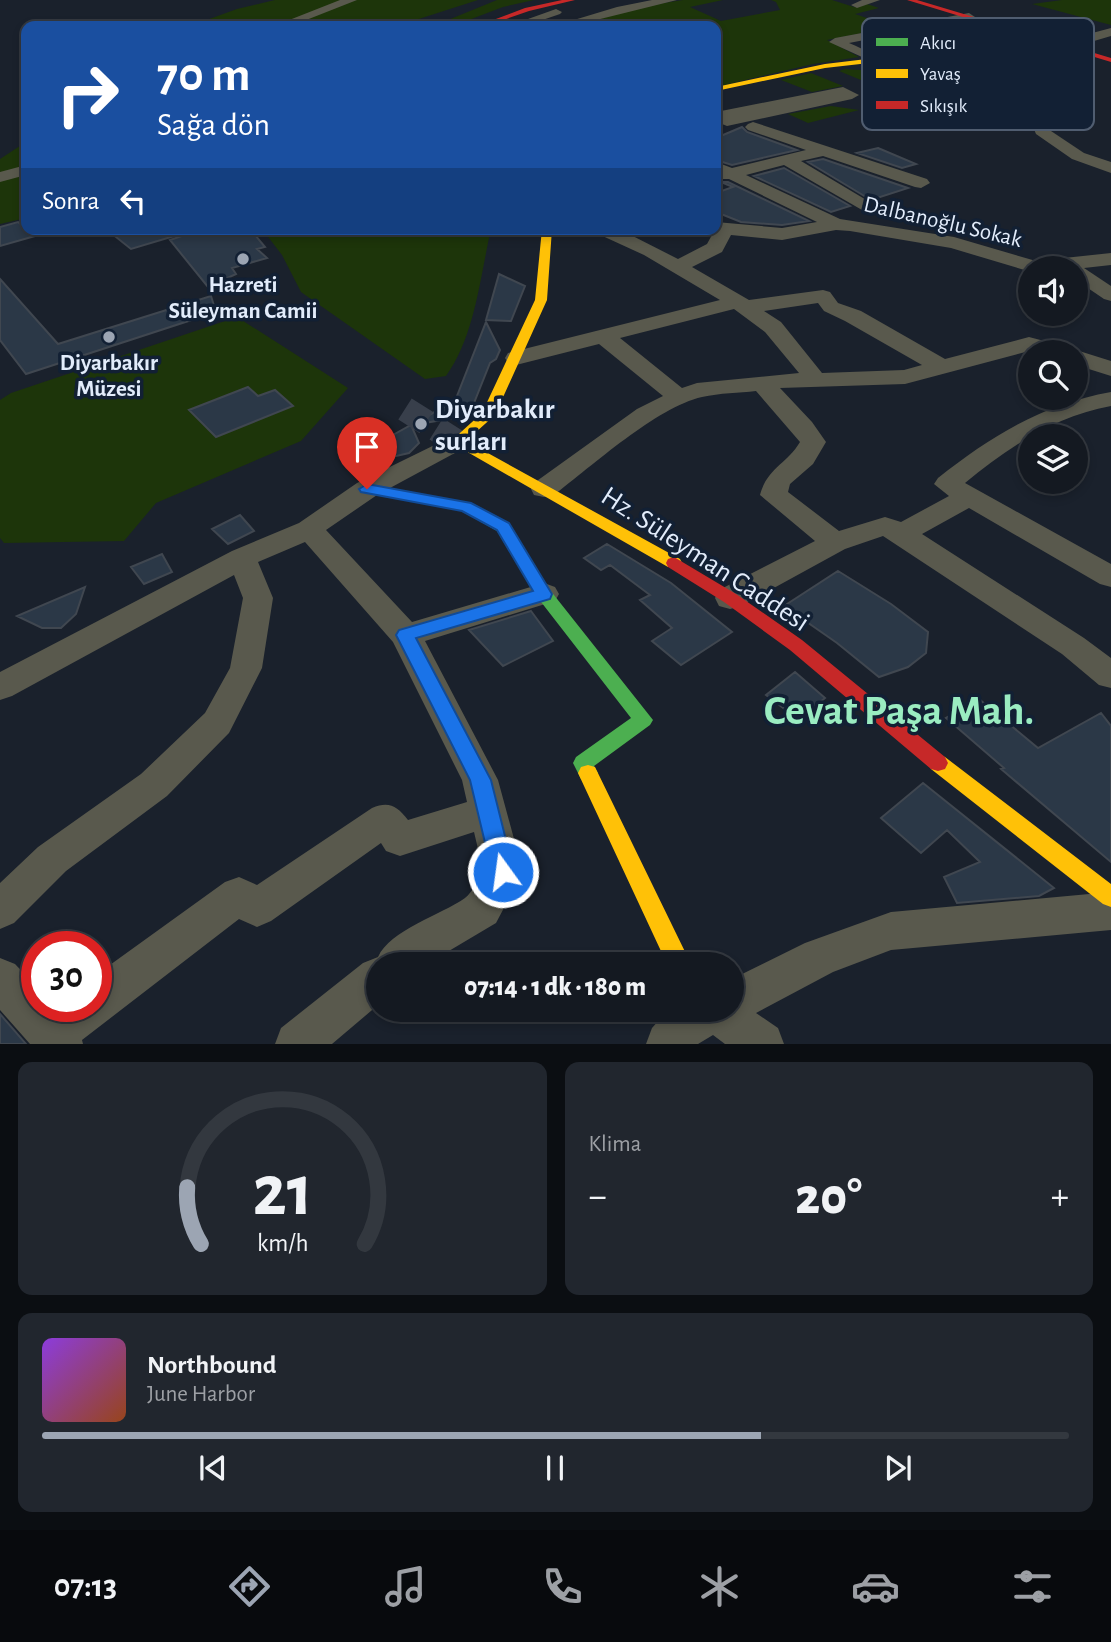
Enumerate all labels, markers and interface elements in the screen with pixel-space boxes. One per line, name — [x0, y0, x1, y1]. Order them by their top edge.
legend — [862, 18, 1094, 130]
text: Akıcı — [920, 34, 956, 53]
icon: right — [42, 49, 133, 140]
text: 70 m — [157, 51, 251, 100]
text: Yavaş — [920, 65, 961, 84]
text: Sıkışık — [920, 97, 967, 116]
text: Sağa dön — [157, 109, 270, 141]
icon: left — [114, 182, 152, 220]
text: Sonra — [42, 188, 100, 214]
street label: Dalbanoğlu Sokak — [861, 193, 1025, 252]
marker: Hazreti Süleyman Camii — [235, 251, 251, 267]
map controls — [1018, 256, 1088, 494]
button: sound — [1018, 256, 1088, 326]
place label: Hazreti Süleyman Camii — [168, 274, 318, 323]
marker: Diyarbakır Müzesi — [101, 329, 117, 345]
button: search — [1018, 340, 1088, 410]
place label: Diyarbakır Müzesi — [60, 352, 158, 401]
place label: Diyarbakır surları — [435, 396, 555, 456]
marker: Diyarbakır surları — [413, 416, 429, 432]
pin — [337, 417, 397, 489]
button: layers — [1018, 424, 1088, 494]
icon: arrive — [348, 428, 386, 466]
street label: Hz. Süleyman Caddesi — [596, 482, 814, 637]
district label: Cevat Paşa Mah. — [764, 690, 1034, 732]
position arrow — [466, 835, 540, 909]
speed limit sign: 30 — [21, 931, 112, 1022]
text: 07:14 · 1 dk · 180 m — [464, 974, 646, 1000]
text: Klima — [589, 1133, 641, 1156]
text: 21 — [252, 1157, 313, 1230]
text: 20° — [795, 1171, 862, 1223]
text: − — [589, 1178, 607, 1216]
text: + — [1051, 1178, 1069, 1216]
text: km/h — [256, 1231, 308, 1256]
text: Northbound — [147, 1352, 276, 1378]
text: June Harbor — [147, 1383, 255, 1406]
icon: previous — [194, 1449, 232, 1487]
icon: pause — [536, 1449, 574, 1487]
icon: next — [879, 1449, 917, 1487]
icon: directions — [225, 1562, 274, 1611]
icon: music — [381, 1562, 430, 1611]
icon: phone — [538, 1562, 587, 1611]
icon: climate — [695, 1562, 744, 1611]
icon: car — [851, 1562, 900, 1611]
icon: filters — [1008, 1562, 1057, 1611]
text: 07:13 — [54, 1570, 117, 1602]

